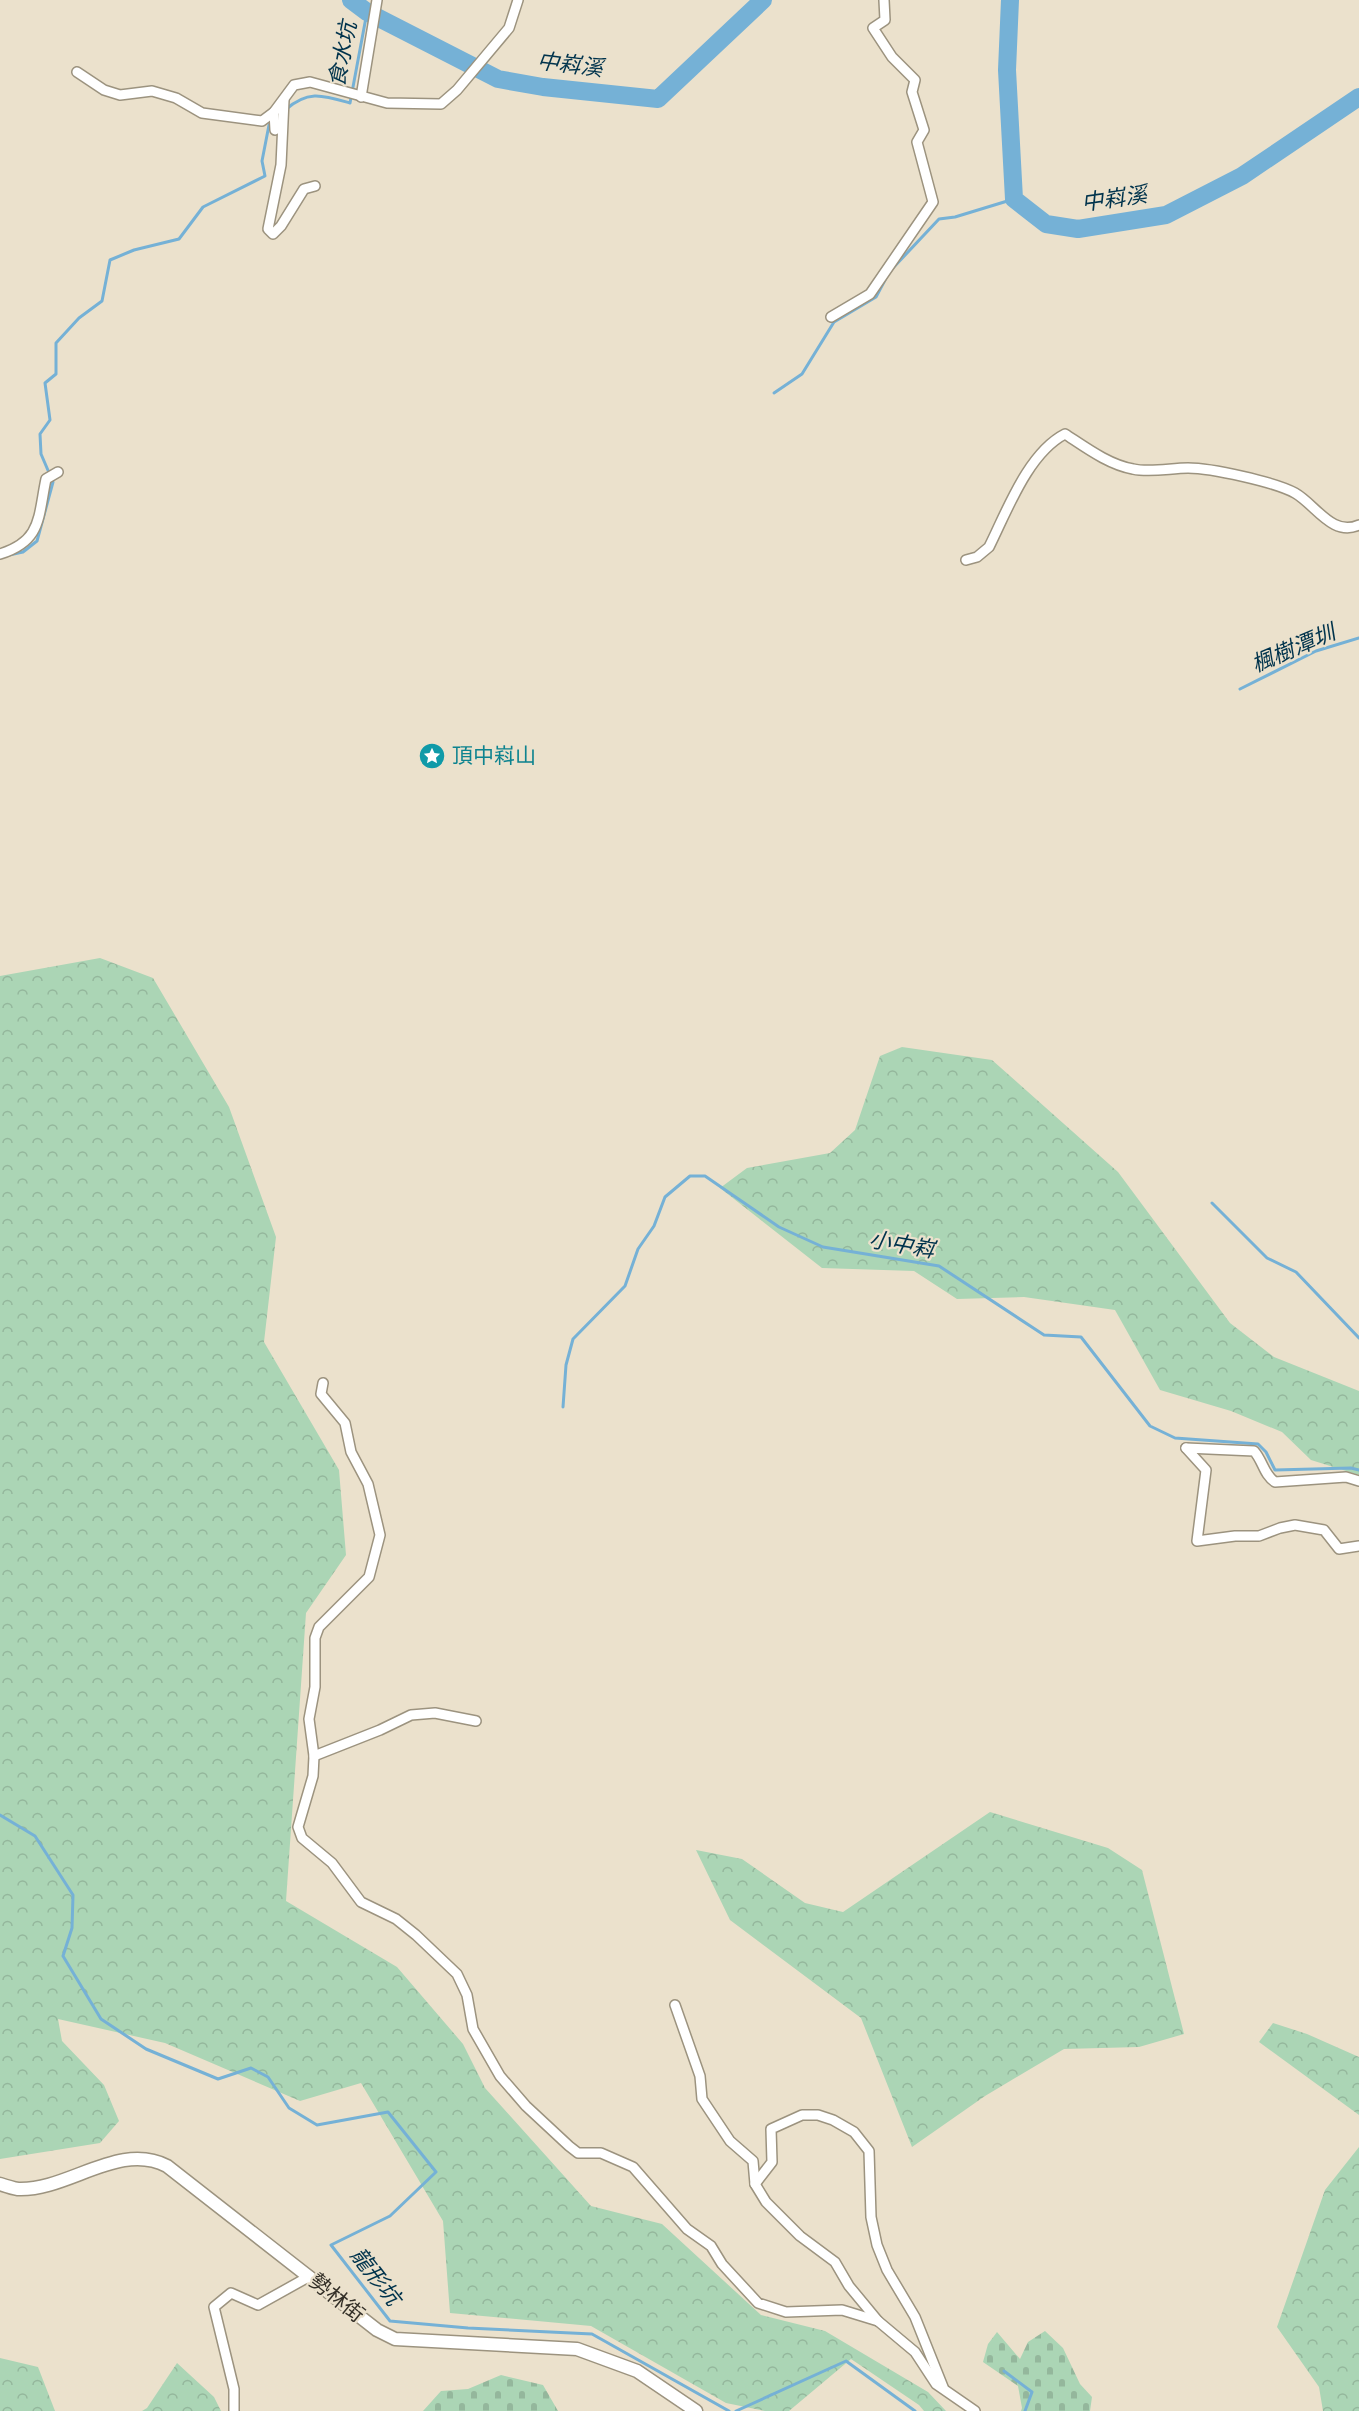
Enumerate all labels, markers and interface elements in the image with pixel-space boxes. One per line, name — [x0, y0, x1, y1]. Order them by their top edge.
water label: 食水坑 — [320, 16, 365, 89]
water label: 中嵙溪 — [535, 44, 608, 84]
water label: 中嵙溪 — [1079, 177, 1152, 218]
water label: 楓樹潭圳 — [1246, 615, 1343, 680]
place icon: 頂中嵙山 — [417, 741, 447, 771]
place label: 頂中嵙山 — [452, 741, 536, 771]
water label: 小中嵙 — [867, 1223, 939, 1266]
water label: 龍形坑 — [343, 2240, 411, 2314]
street label: 勢林街 — [303, 2267, 371, 2329]

